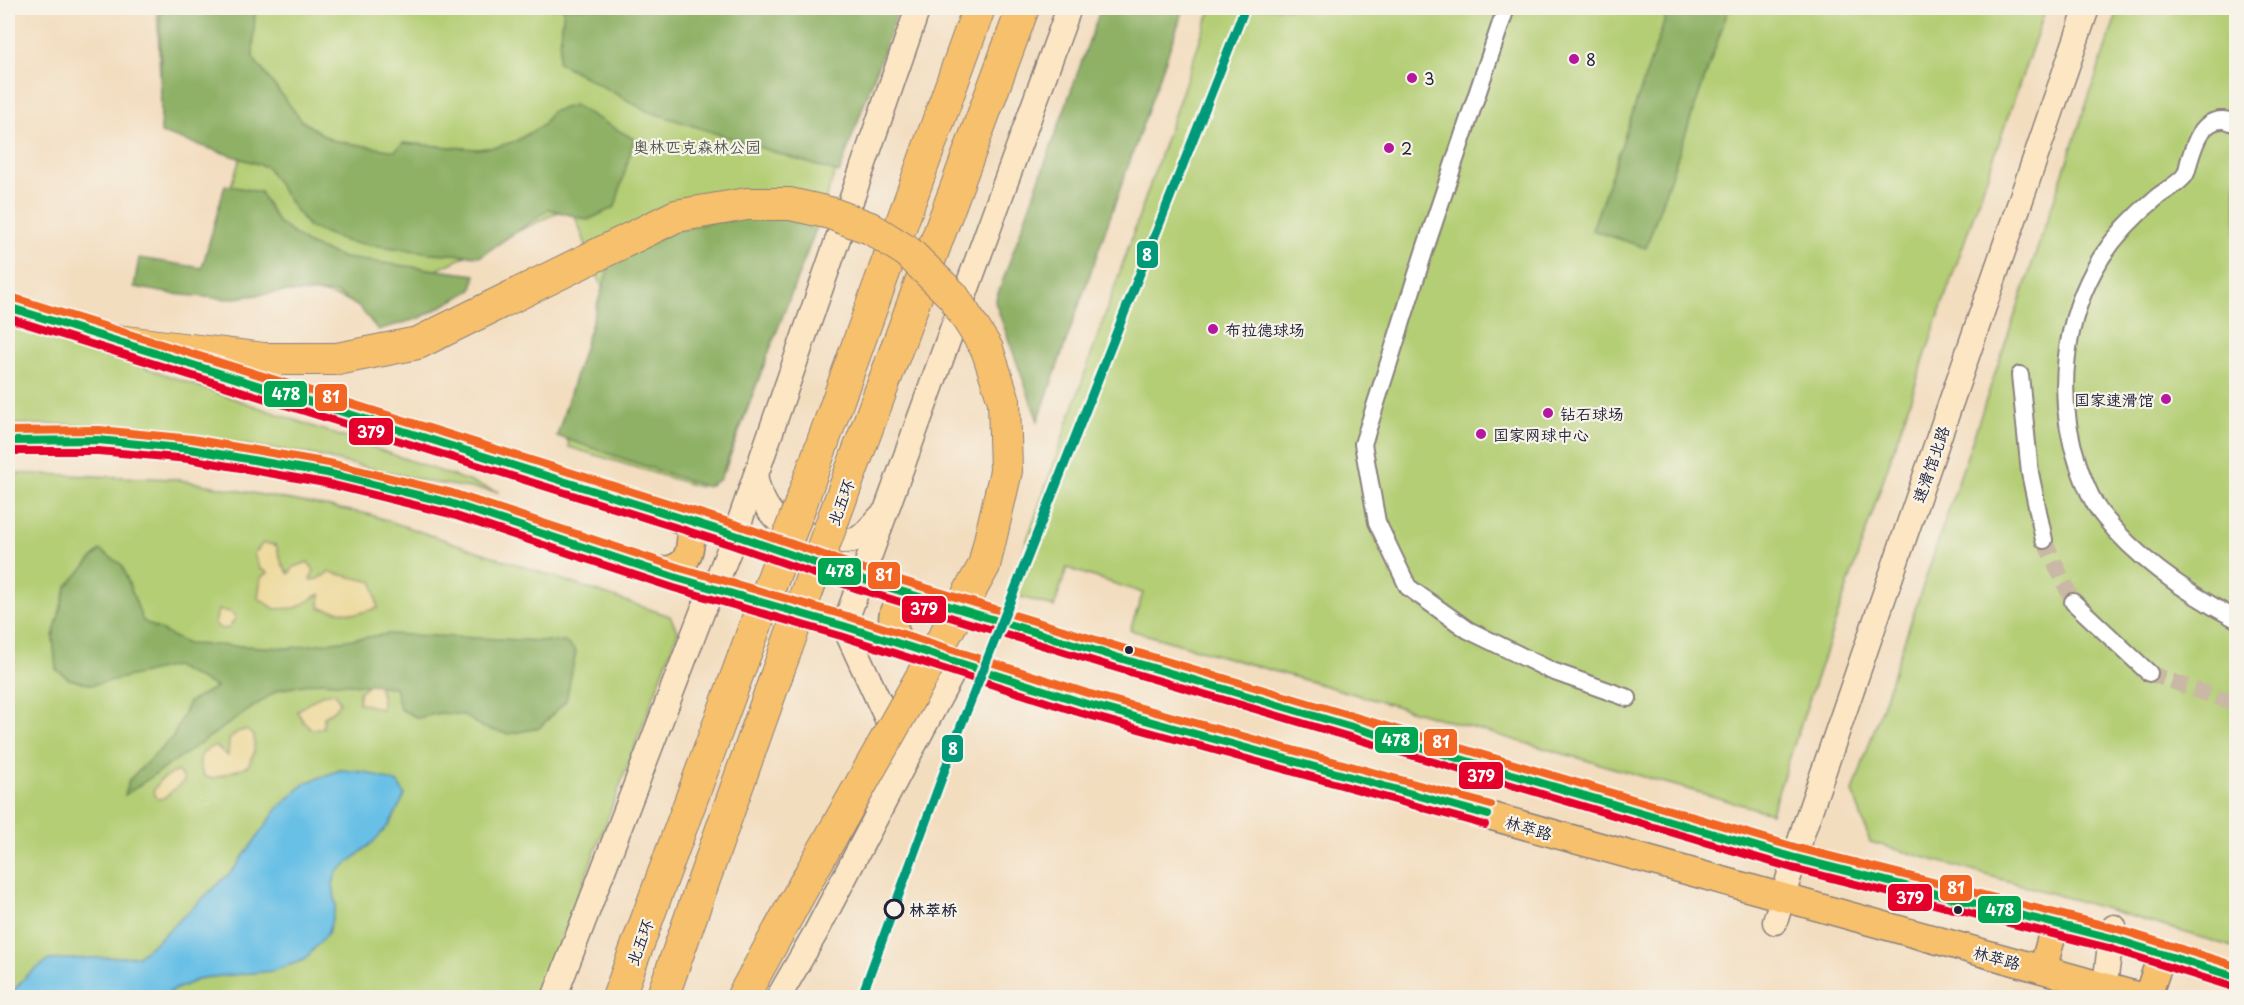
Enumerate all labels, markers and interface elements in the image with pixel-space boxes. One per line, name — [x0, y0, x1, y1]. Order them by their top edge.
place label: 8 — [1586, 47, 1596, 71]
marker: 8 — [1567, 52, 1581, 66]
place label: 3 — [1424, 66, 1435, 90]
marker: 3 — [1405, 71, 1419, 85]
park label: 奥林匹克森林公园 — [633, 134, 761, 158]
place label: 2 — [1401, 136, 1412, 160]
marker: 2 — [1382, 141, 1396, 155]
line badge: 8 — [1136, 240, 1159, 269]
text: 8 — [1142, 242, 1152, 266]
place label: 布拉德球场 — [1225, 317, 1305, 341]
marker: 布拉德球场 — [1206, 322, 1220, 336]
line badge: 478 — [263, 380, 308, 408]
text: 478 — [271, 381, 301, 405]
line badge: 81 — [314, 383, 348, 412]
text: 81 — [322, 384, 340, 408]
place label: 国家速滑馆 — [2074, 387, 2154, 411]
marker: 国家速滑馆 — [2159, 392, 2173, 406]
place label: 钻石球场 — [1560, 401, 1624, 425]
marker: 钻石球场 — [1541, 406, 1555, 420]
line badge: 379 — [348, 417, 394, 446]
text: 379 — [357, 419, 385, 443]
place label: 国家网球中心 — [1493, 422, 1589, 446]
street label: 速滑馆北路 — [1906, 422, 1954, 506]
marker: 国家网球中心 — [1474, 427, 1488, 441]
street label: 北五环 — [821, 475, 859, 529]
line badge: 478 — [817, 557, 862, 586]
text: 478 — [825, 558, 855, 582]
line badge: 81 — [867, 561, 901, 590]
text: 81 — [875, 562, 893, 586]
line badge: 379 — [901, 595, 947, 624]
text: 379 — [910, 596, 938, 620]
unlabelled marker — [1123, 644, 1135, 656]
line badge: 478 — [1374, 726, 1419, 754]
text: 478 — [1381, 727, 1411, 751]
line badge: 81 — [1423, 728, 1458, 757]
text: 81 — [1432, 729, 1450, 753]
line badge: 8 — [941, 734, 964, 763]
text: 8 — [948, 736, 958, 760]
line badge: 379 — [1458, 761, 1504, 790]
text: 379 — [1467, 763, 1495, 787]
street label: 林萃路 — [1503, 809, 1555, 845]
line badge: 81 — [1939, 874, 1973, 902]
text: 81 — [1947, 875, 1965, 899]
line badge: 379 — [1887, 883, 1933, 912]
text: 379 — [1896, 885, 1924, 909]
line badge: 478 — [1977, 895, 2022, 924]
place label: 林萃桥 — [909, 897, 957, 921]
text: 478 — [1985, 897, 2015, 921]
marker: 林萃桥 — [884, 899, 904, 919]
unlabelled marker — [1952, 904, 1964, 916]
street label: 北五环 — [620, 915, 658, 969]
street label: 林萃路 — [1971, 939, 2023, 975]

